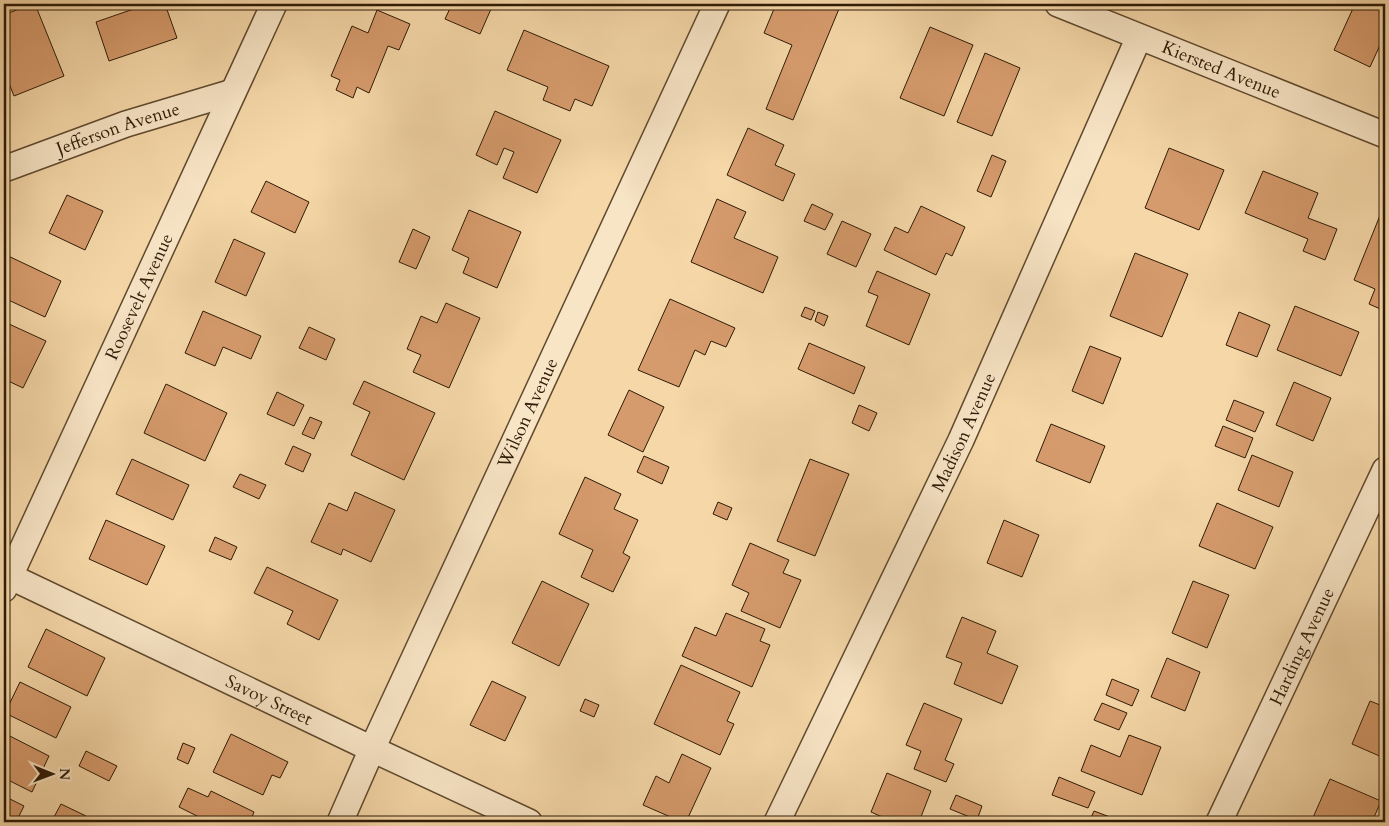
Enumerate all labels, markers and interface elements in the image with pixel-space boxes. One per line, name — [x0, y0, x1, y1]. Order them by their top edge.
street label: Kiersted Avenue — [1158, 34, 1285, 104]
street label: Jefferson Avenue — [50, 96, 183, 162]
street label: Roosevelt Avenue — [99, 229, 179, 364]
street label: Wilson Avenue — [491, 354, 564, 473]
street label: Madison Avenue — [925, 369, 1002, 496]
street label: Harding Avenue — [1263, 583, 1340, 710]
street label: Savoy Street — [221, 669, 317, 731]
north arrow — [28, 748, 78, 798]
text: N — [55, 768, 74, 780]

